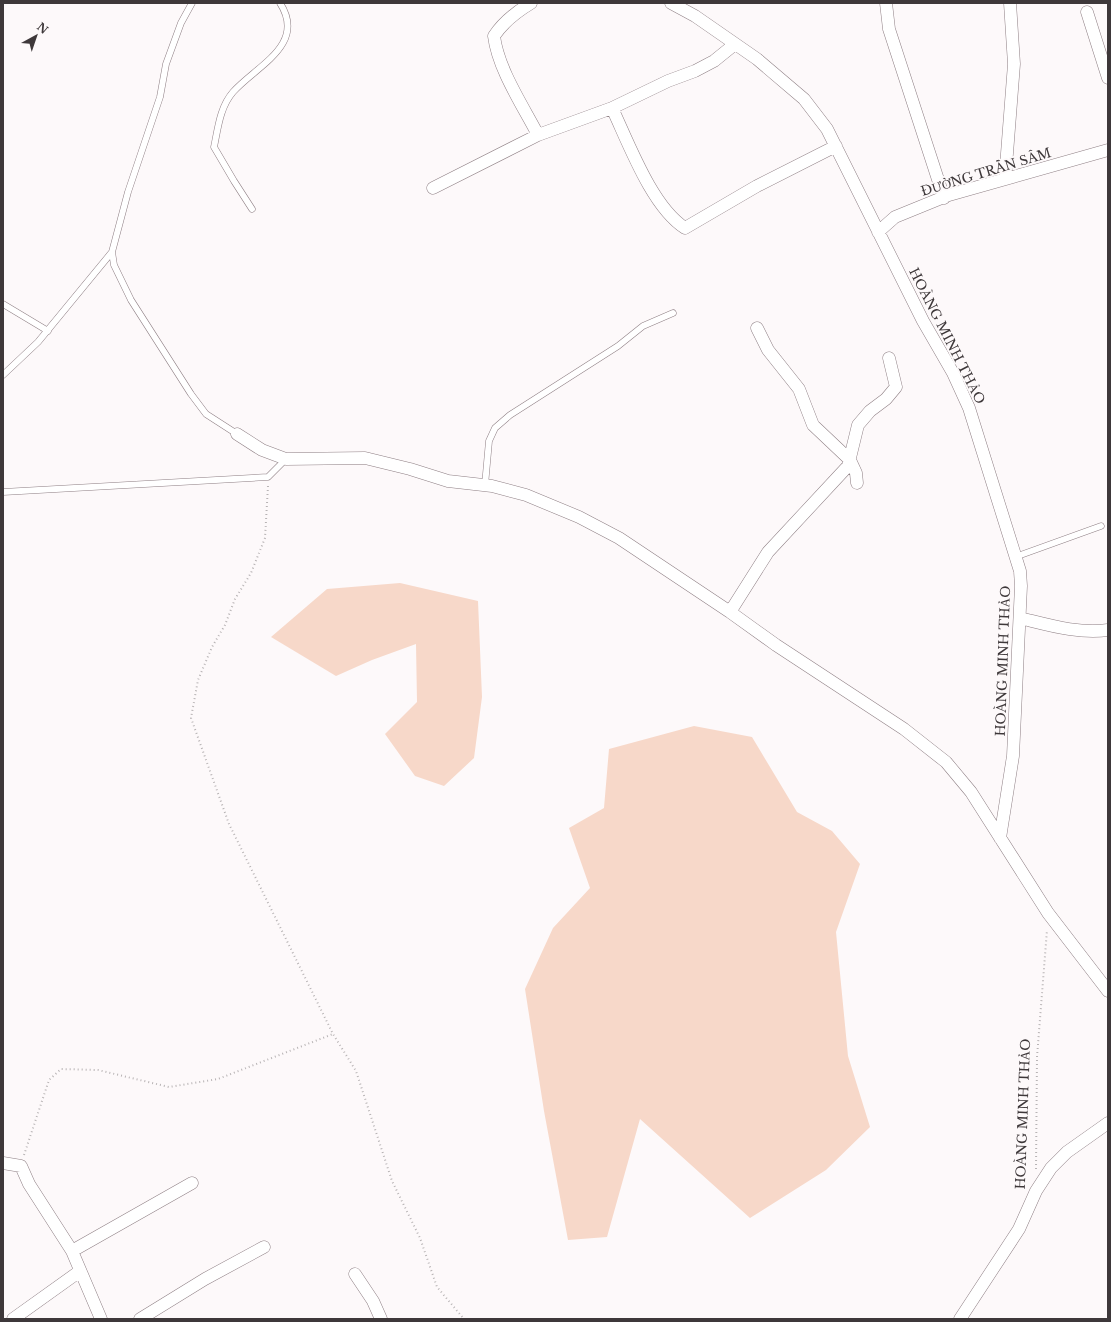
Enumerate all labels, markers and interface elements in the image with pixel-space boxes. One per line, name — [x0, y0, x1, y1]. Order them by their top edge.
north arrow — [16, 16, 56, 56]
text: N — [34, 20, 51, 37]
street label: ĐƯỜNG TRẦN SÂM — [919, 144, 1053, 200]
street label: HOÀNG MINH THẢO — [905, 265, 989, 407]
street label: HOÀNG MINH THẢO — [992, 585, 1014, 737]
street label: HOÀNG MINH THẢO — [1012, 1038, 1034, 1190]

